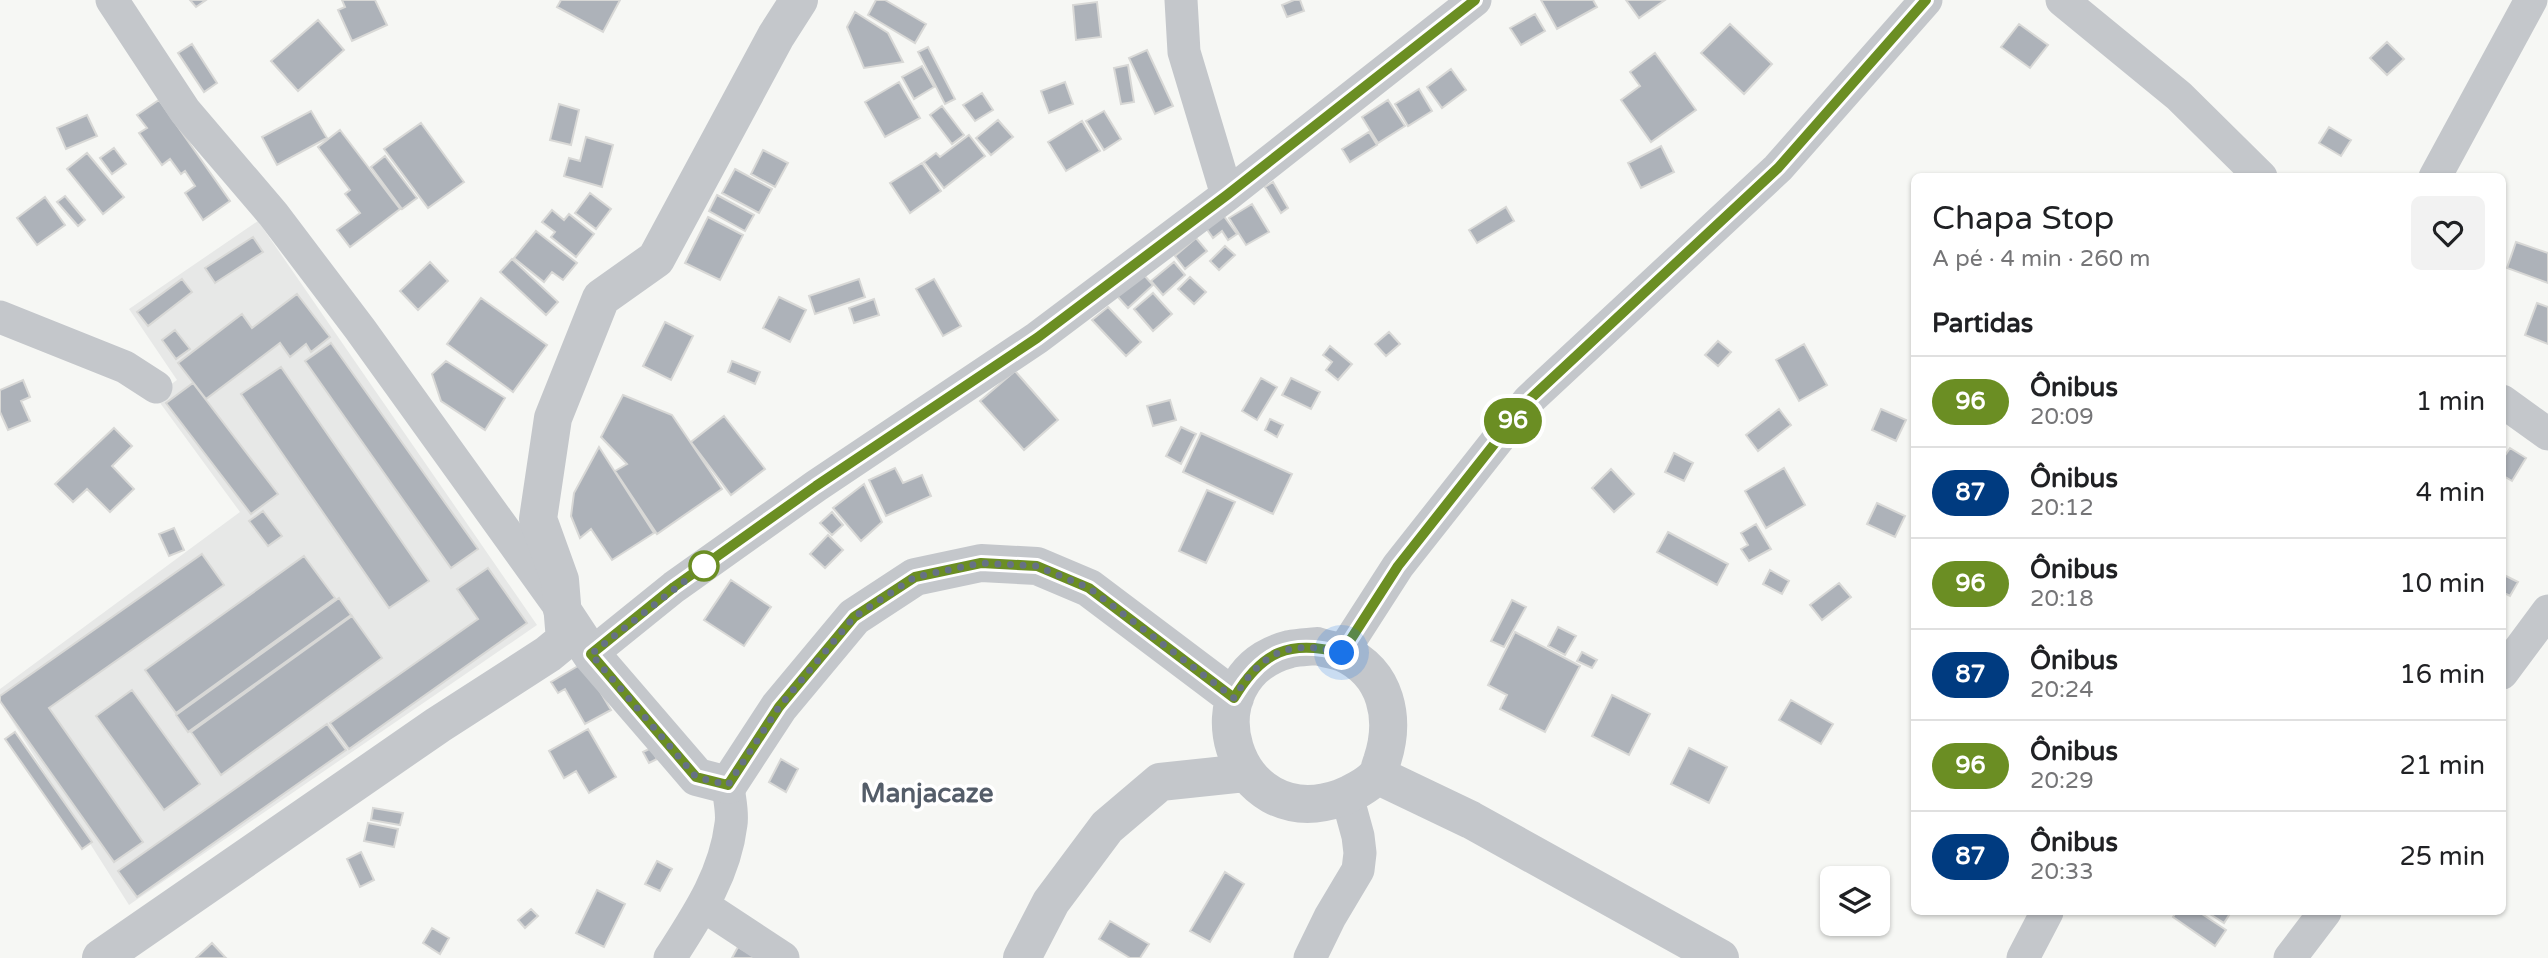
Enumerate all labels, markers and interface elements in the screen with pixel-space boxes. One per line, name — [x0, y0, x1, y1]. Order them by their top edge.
button: heart — [2411, 196, 2485, 270]
text: Chapa Stop — [1932, 199, 2114, 238]
text: A pé · 4 min · 260 m — [1932, 245, 2150, 273]
text: Partidas — [1932, 308, 2033, 339]
text: Ônibus — [2030, 372, 2118, 403]
text: 1 min — [2416, 386, 2485, 417]
text: 96 — [1955, 387, 1986, 416]
line badge: 96 — [1482, 398, 1544, 444]
text: 20:09 — [2030, 403, 2094, 431]
text: 96 — [1498, 406, 1528, 435]
text: Ônibus — [2030, 463, 2118, 494]
text: 4 min — [2416, 477, 2485, 508]
text: 87 — [1955, 478, 1986, 507]
text: 20:12 — [2030, 494, 2094, 522]
unlabelled marker — [689, 551, 719, 581]
text: Ônibus — [2030, 554, 2118, 585]
text: 10 min — [2399, 568, 2485, 599]
text: 96 — [1955, 569, 1986, 598]
text: 20:18 — [2030, 585, 2094, 613]
your location — [1324, 635, 1359, 670]
text: Ônibus — [2030, 645, 2118, 676]
text: 16 min — [2399, 659, 2485, 690]
text: 87 — [1955, 660, 1986, 689]
text: 20:24 — [2030, 676, 2094, 704]
text: Ônibus — [2030, 736, 2118, 767]
text: 21 min — [2399, 750, 2485, 781]
text: 96 — [1955, 751, 1986, 780]
text: 20:29 — [2030, 767, 2094, 795]
district label: Manjacaze — [861, 778, 994, 809]
text: Ônibus — [2030, 827, 2118, 858]
text: 25 min — [2399, 841, 2485, 872]
text: 87 — [1955, 842, 1986, 871]
text: 20:33 — [2030, 858, 2094, 886]
map controls — [1820, 866, 1890, 936]
button: layers — [1820, 866, 1890, 936]

